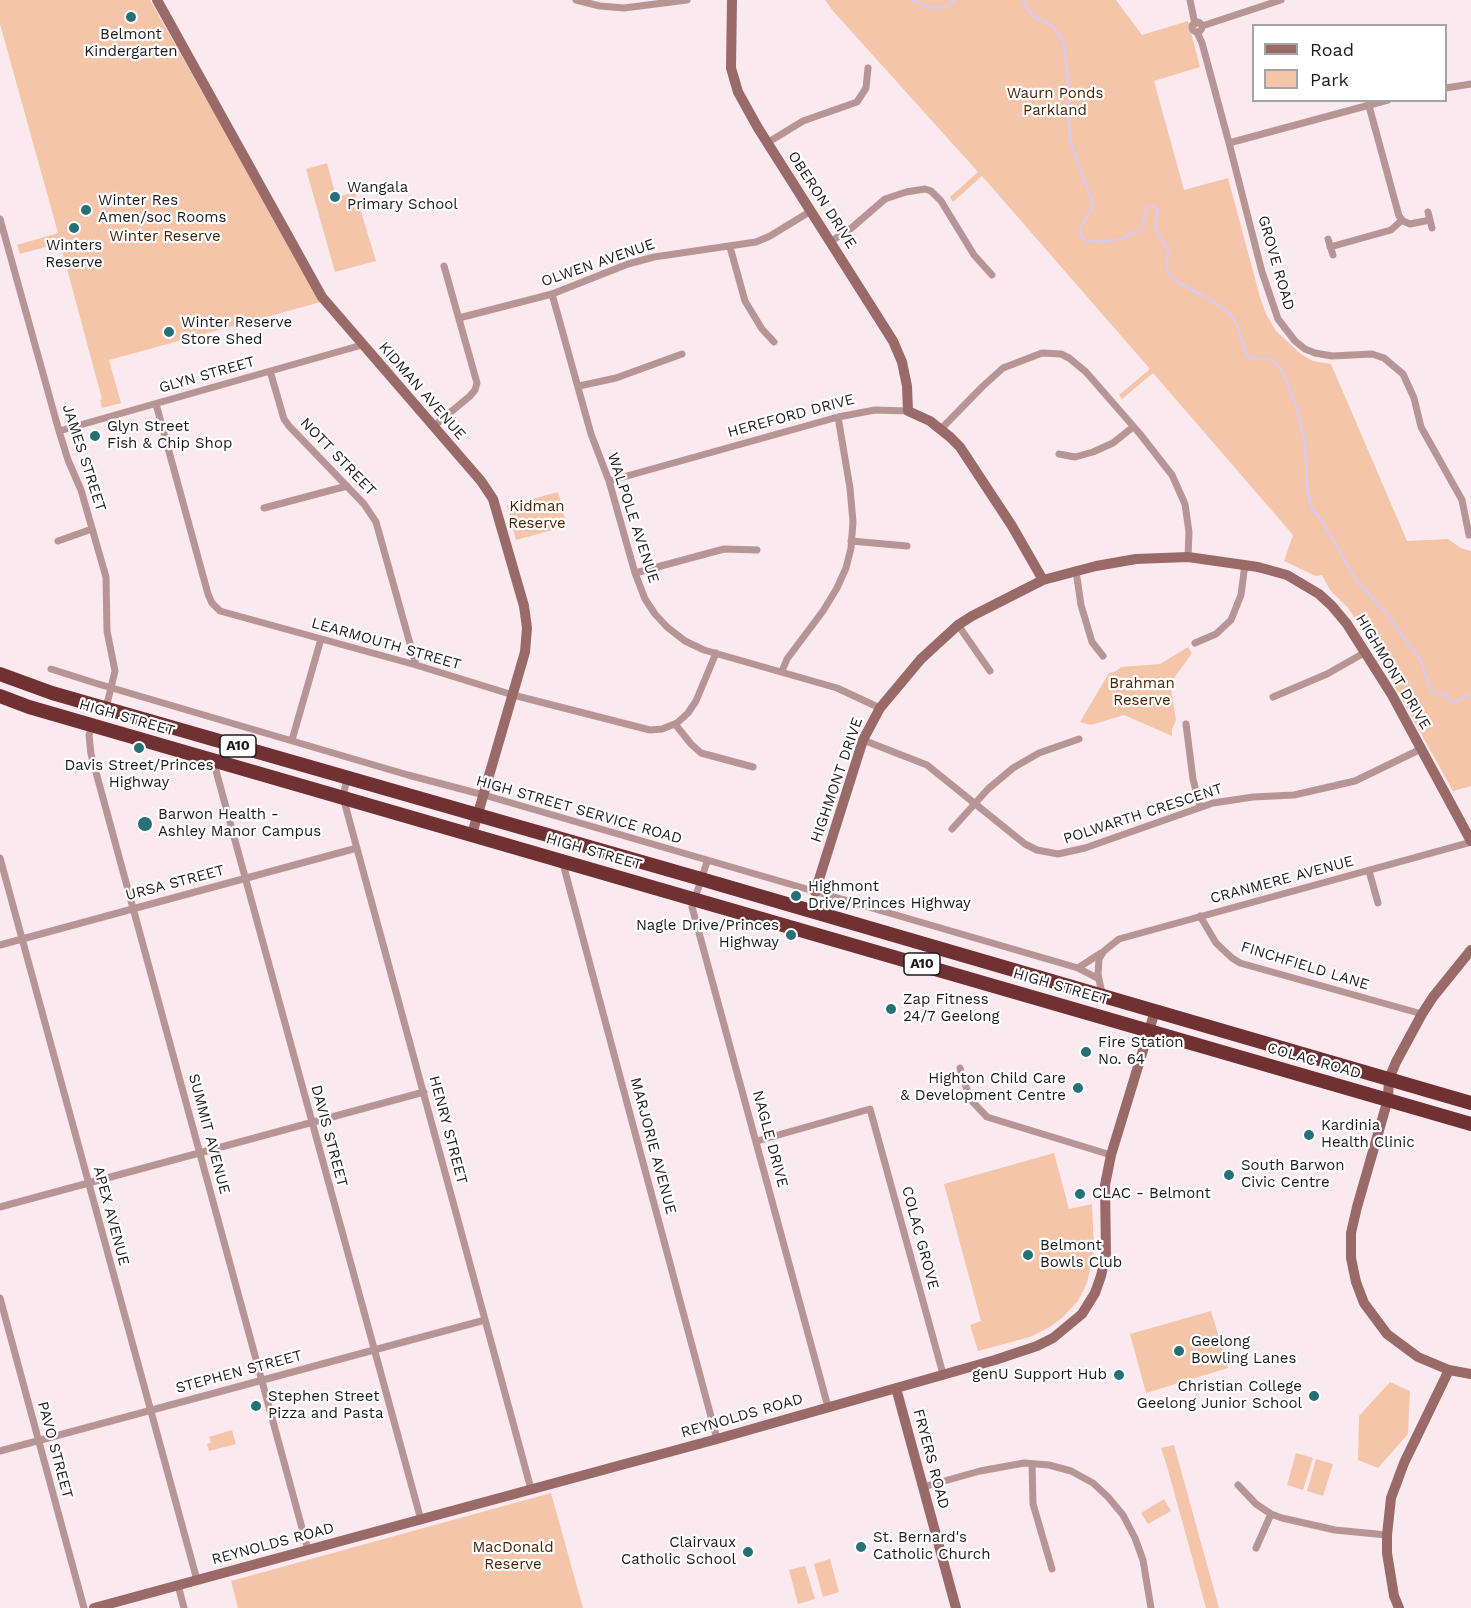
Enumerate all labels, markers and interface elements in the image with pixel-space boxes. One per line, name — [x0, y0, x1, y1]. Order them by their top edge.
marker: Belmont Kindergarten — [124, 10, 138, 24]
legend — [1252, 24, 1447, 102]
place label: Belmont Kindergarten — [84, 26, 178, 61]
text: Road — [1310, 39, 1354, 60]
text: Park — [1310, 69, 1349, 90]
park label: Waurn Ponds Parkland — [1007, 85, 1103, 120]
street label: OBERON DRIVE — [784, 148, 860, 252]
place label: Wangala Primary School — [347, 179, 458, 214]
marker: Wangala Primary School — [328, 190, 342, 204]
place label: Winter Res Amen/soc Rooms — [98, 192, 227, 227]
marker: Winter Res Amen/soc Rooms — [79, 203, 93, 217]
street label: GROVE ROAD — [1254, 214, 1298, 312]
marker: Winters Reserve — [67, 221, 81, 235]
park label: Winter Reserve — [109, 228, 221, 246]
street label: OLWEN AVENUE — [539, 235, 657, 291]
place label: Winters Reserve — [45, 237, 103, 272]
place label: Winter Reserve Store Shed — [181, 314, 292, 349]
marker: Winter Reserve Store Shed — [162, 325, 176, 339]
street label: KIDMAN AVENUE — [375, 339, 469, 443]
street label: GLYN STREET — [157, 353, 257, 397]
street label: HEREFORD DRIVE — [726, 390, 856, 442]
street label: JAMES STREET — [58, 402, 110, 514]
street label: NOTT STREET — [296, 414, 380, 500]
place label: Glyn Street Fish & Chip Shop — [107, 418, 232, 453]
marker: Glyn Street Fish & Chip Shop — [88, 429, 102, 443]
street label: WALPOLE AVENUE — [603, 450, 663, 586]
park label: Kidman Reserve — [508, 498, 566, 533]
street label: HIGHMONT DRIVE — [1352, 611, 1434, 733]
street label: LEARMOUTH STREET — [309, 614, 463, 674]
park label: Brahman Reserve — [1109, 675, 1175, 710]
street label: HIGH STREET — [77, 696, 177, 740]
street label: HIGHMONT DRIVE — [807, 715, 867, 845]
road number: A10 — [220, 735, 256, 757]
marker: Davis Street/Princes Highway — [132, 741, 146, 755]
place label: Davis Street/Princes Highway — [64, 757, 214, 792]
street label: HIGH STREET SERVICE ROAD — [474, 772, 684, 848]
street label: POLWARTH CRESCENT — [1061, 780, 1225, 848]
place label: Barwon Health - Ashley Manor Campus — [158, 806, 321, 841]
marker: Barwon Health - Ashley Manor Campus — [136, 815, 154, 833]
street label: HIGH STREET — [544, 830, 644, 874]
street label: CRANMERE AVENUE — [1208, 852, 1356, 908]
street label: URSA STREET — [124, 861, 226, 905]
place label: Highmont Drive/Princes Highway — [808, 878, 971, 913]
marker: Highmont Drive/Princes Highway — [789, 889, 803, 903]
place label: Nagle Drive/Princes Highway — [636, 917, 779, 952]
marker: Nagle Drive/Princes Highway — [784, 928, 798, 942]
street label: FINCHFIELD LANE — [1239, 938, 1371, 994]
road number: A10 — [904, 953, 940, 975]
street label: HIGH STREET — [1011, 965, 1111, 1009]
place label: Zap Fitness 24/7 Geelong — [903, 991, 1000, 1026]
marker: Zap Fitness 24/7 Geelong — [884, 1002, 898, 1016]
place label: Fire Station No. 64 — [1098, 1034, 1183, 1069]
street label: COLAC ROAD — [1265, 1039, 1363, 1083]
marker: Fire Station No. 64 — [1079, 1045, 1093, 1059]
place label: Highton Child Care & Development Centre — [900, 1070, 1066, 1105]
street label: SUMMIT AVENUE — [184, 1072, 234, 1196]
street label: HENRY STREET — [425, 1074, 471, 1186]
street label: MARJORIE AVENUE — [626, 1076, 680, 1216]
marker: Highton Child Care & Development Centre — [1071, 1081, 1085, 1095]
street label: DAVIS STREET — [307, 1083, 351, 1189]
street label: NAGLE DRIVE — [748, 1089, 792, 1189]
place label: Kardinia Health Clinic — [1321, 1117, 1415, 1152]
marker: Kardinia Health Clinic — [1302, 1128, 1316, 1142]
place label: South Barwon Civic Centre — [1241, 1157, 1345, 1192]
street label: APEX AVENUE — [89, 1164, 133, 1268]
marker: South Barwon Civic Centre — [1222, 1168, 1236, 1182]
street label: COLAC GROVE — [898, 1184, 942, 1292]
place label: CLAC - Belmont — [1092, 1185, 1211, 1203]
marker: CLAC - Belmont — [1073, 1187, 1087, 1201]
place label: Belmont Bowls Club — [1040, 1237, 1122, 1272]
marker: Belmont Bowls Club — [1021, 1248, 1035, 1262]
place label: Geelong Bowling Lanes — [1191, 1333, 1296, 1368]
marker: Geelong Bowling Lanes — [1172, 1344, 1186, 1358]
street label: STEPHEN STREET — [174, 1346, 304, 1398]
place label: genU Support Hub — [972, 1366, 1107, 1384]
marker: genU Support Hub — [1112, 1368, 1126, 1382]
place label: Christian College Geelong Junior School — [1137, 1378, 1302, 1413]
place label: Stephen Street Pizza and Pasta — [268, 1388, 383, 1423]
marker: Christian College Geelong Junior School — [1307, 1389, 1321, 1403]
street label: REYNOLDS ROAD — [679, 1390, 805, 1442]
marker: Stephen Street Pizza and Pasta — [249, 1399, 263, 1413]
street label: PAVO STREET — [33, 1400, 77, 1500]
street label: FRYERS ROAD — [909, 1407, 953, 1511]
street label: REYNOLDS ROAD — [210, 1519, 336, 1569]
place label: St. Bernard's Catholic Church — [873, 1529, 991, 1564]
place label: Clairvaux Catholic School — [621, 1534, 736, 1569]
park label: MacDonald Reserve — [472, 1539, 554, 1574]
marker: St. Bernard's Catholic Church — [854, 1540, 868, 1554]
marker: Clairvaux Catholic School — [741, 1545, 755, 1559]

